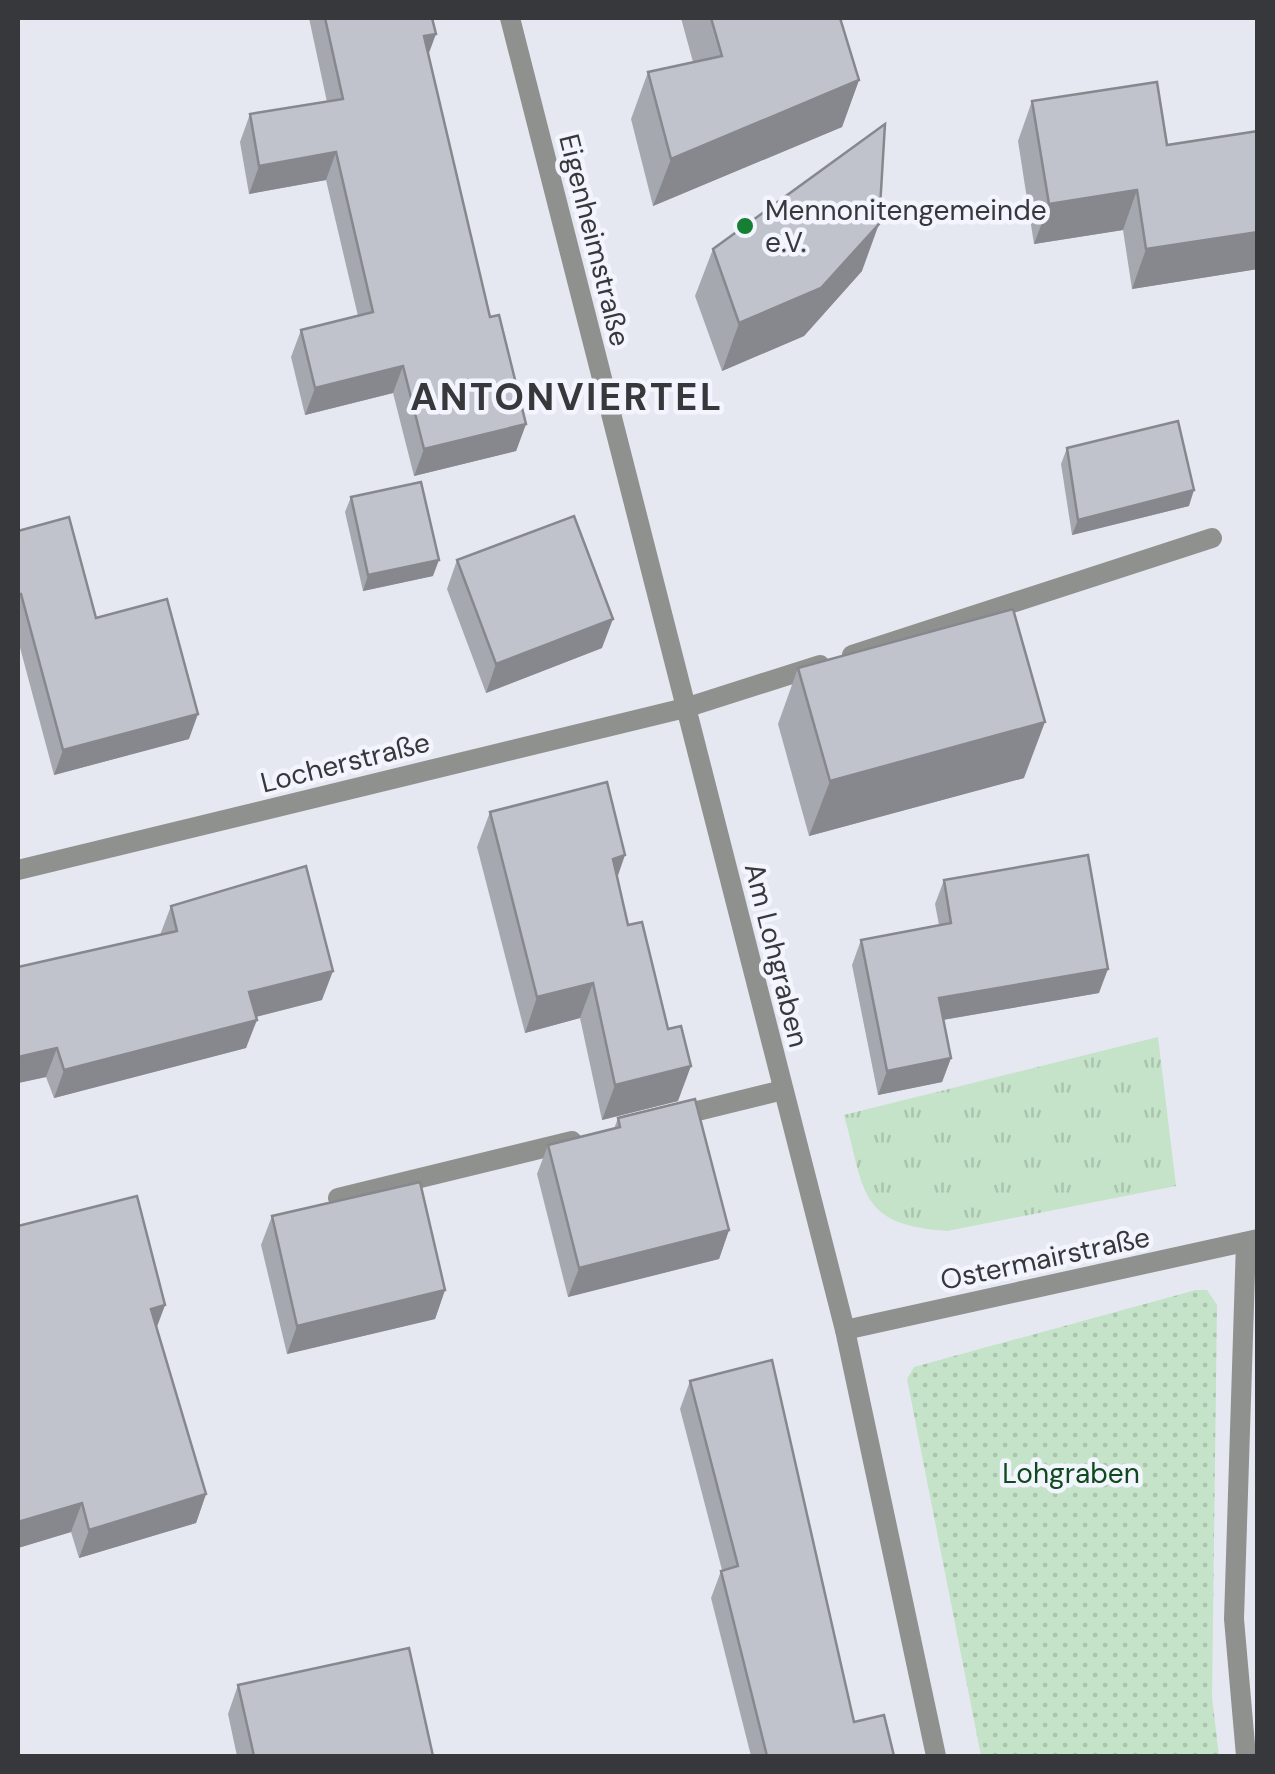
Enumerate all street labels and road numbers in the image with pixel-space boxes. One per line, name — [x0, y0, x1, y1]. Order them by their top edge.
street label: Eigenheimstraße — [550, 130, 639, 350]
street label: Locherstraße — [257, 724, 434, 801]
street label: Am Lohgraben — [736, 859, 817, 1051]
street label: Ostermairstraße — [937, 1218, 1153, 1299]

